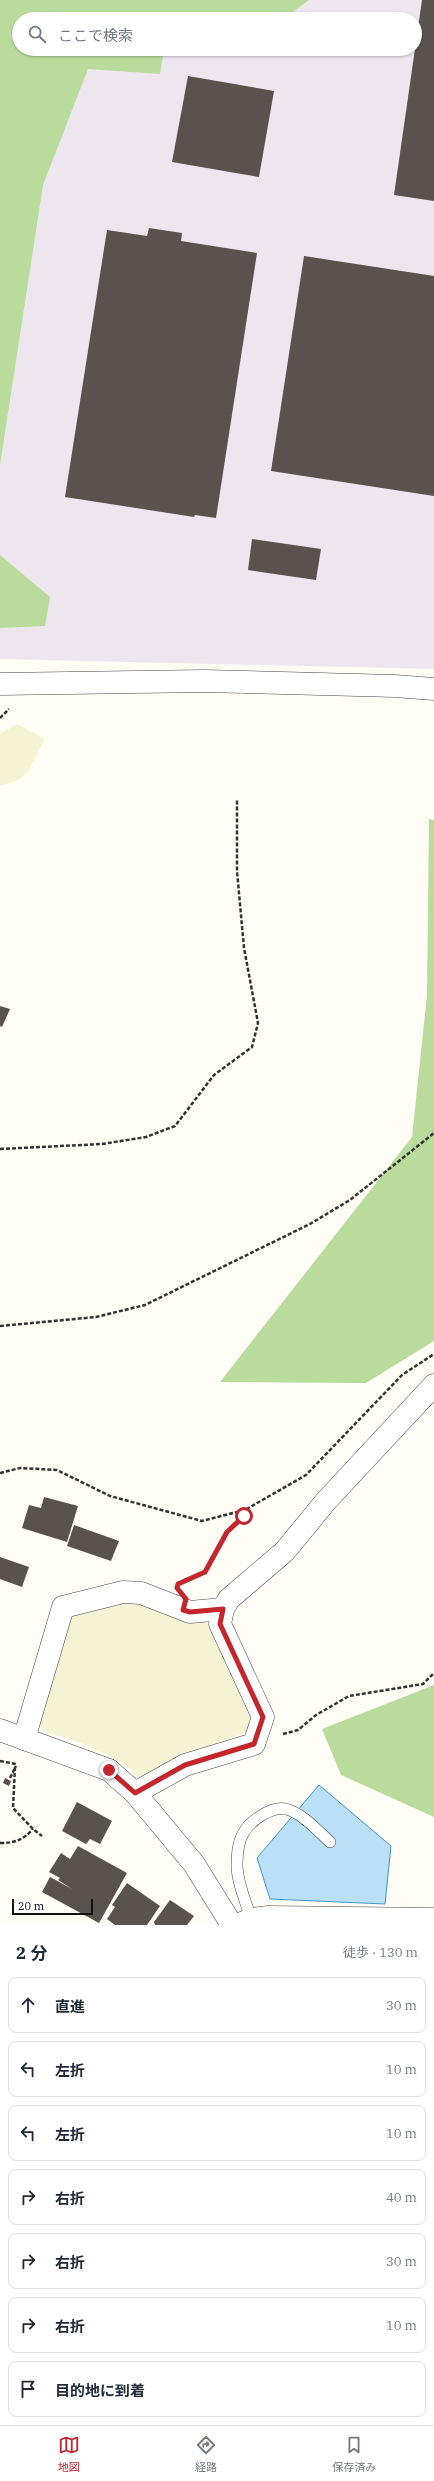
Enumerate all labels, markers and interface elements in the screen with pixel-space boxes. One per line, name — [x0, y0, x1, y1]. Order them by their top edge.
search box — [12, 12, 422, 56]
icon: search — [26, 23, 48, 45]
text: ここで検索 — [58, 26, 133, 45]
route start — [235, 1507, 253, 1525]
route end — [100, 1761, 118, 1779]
scale bar — [12, 1897, 93, 1916]
text: 20 m — [18, 1899, 44, 1913]
text: 2 分 — [16, 1942, 47, 1964]
text: 徒歩 · 130 m — [343, 1944, 418, 1961]
icon: ahead — [17, 1994, 39, 2016]
text: 直進 — [55, 1997, 85, 2016]
text: 30 m — [386, 1997, 417, 2014]
icon: left — [17, 2058, 39, 2080]
text: 左折 — [55, 2061, 85, 2080]
text: 10 m — [386, 2061, 417, 2078]
icon: left — [17, 2122, 39, 2144]
text: 左折 — [55, 2125, 85, 2144]
text: 10 m — [386, 2125, 417, 2142]
icon: right — [17, 2186, 39, 2208]
text: 右折 — [55, 2189, 85, 2208]
text: 40 m — [386, 2189, 417, 2206]
icon: right — [17, 2250, 39, 2272]
text: 右折 — [55, 2253, 85, 2272]
text: 30 m — [386, 2253, 417, 2270]
icon: right — [17, 2314, 39, 2336]
text: 右折 — [55, 2317, 85, 2336]
text: 10 m — [386, 2317, 417, 2334]
icon: arrive — [17, 2378, 39, 2400]
text: 目的地に到着 — [55, 2381, 145, 2400]
tab: 地図 — [58, 2434, 80, 2474]
tab: 経路 — [195, 2434, 217, 2474]
tab: 保存済み — [332, 2434, 376, 2474]

